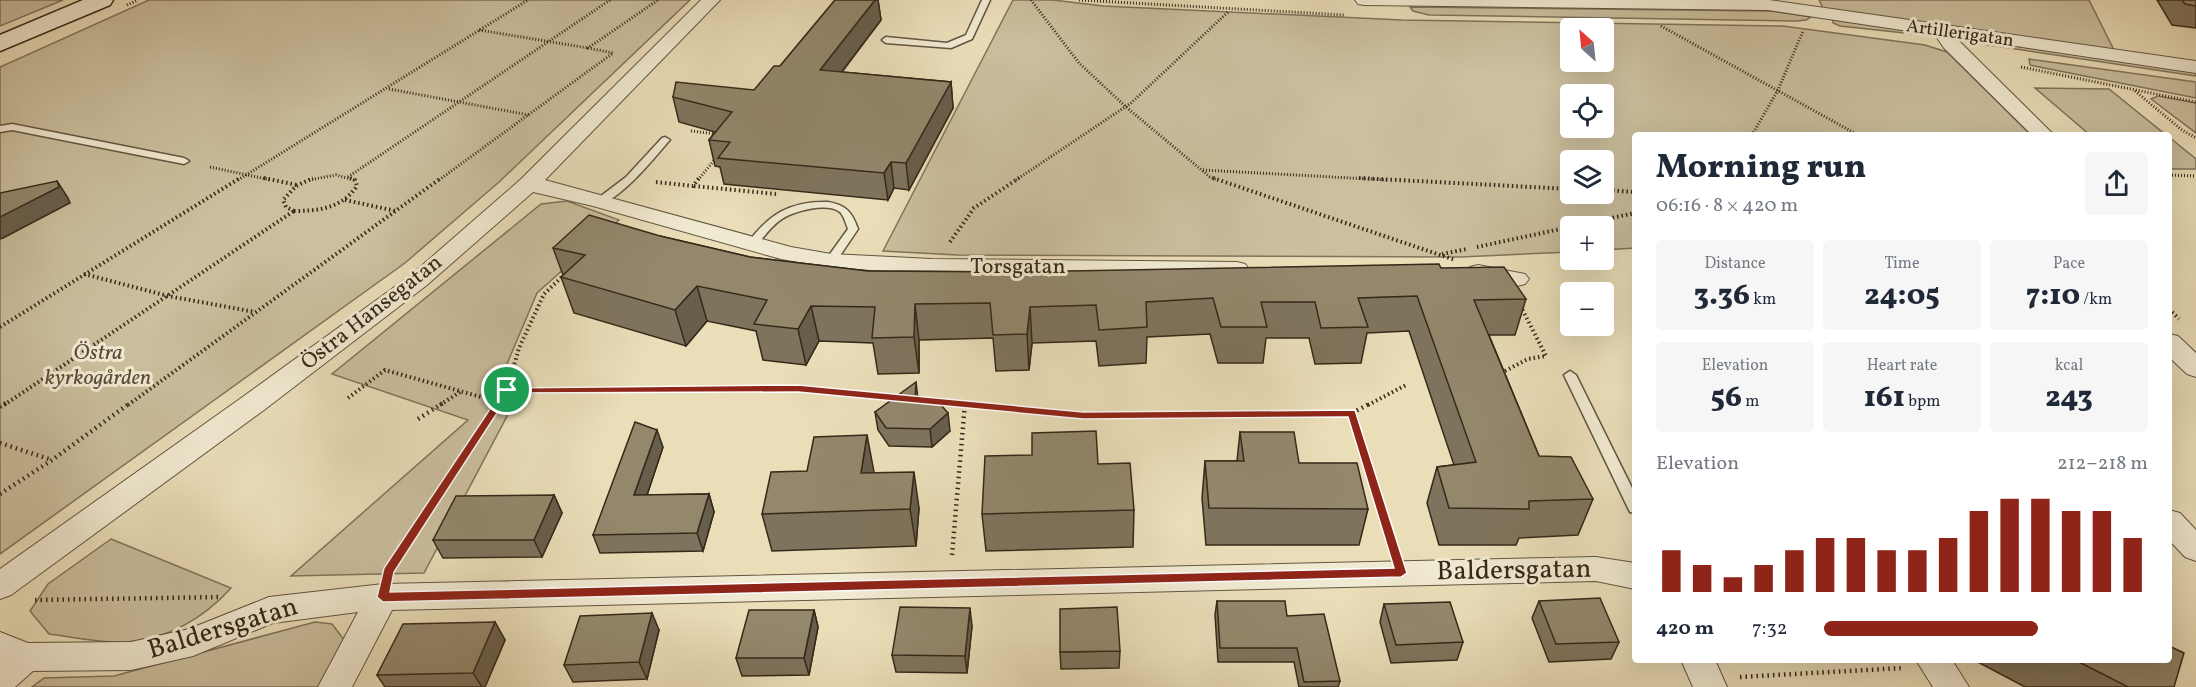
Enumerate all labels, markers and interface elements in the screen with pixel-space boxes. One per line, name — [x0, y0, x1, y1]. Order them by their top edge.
street label: Artillerigatan — [1905, 14, 2016, 54]
north arrow — [1560, 18, 1614, 72]
map controls — [1560, 18, 1614, 336]
button: locate — [1560, 84, 1614, 138]
text: Morning run — [1656, 146, 1866, 192]
button: layers — [1560, 150, 1614, 204]
button: share — [2085, 152, 2148, 215]
text: 06:16 · 8 × 420 m — [1656, 192, 1798, 220]
button: + — [1560, 216, 1614, 270]
street label: Östra Hansegatan — [295, 248, 449, 378]
street label: Torsgatan — [970, 252, 1066, 283]
text: Distance — [1704, 253, 1766, 275]
text: Time — [1884, 253, 1920, 275]
text: Pace — [2053, 253, 2085, 275]
text: 3.36 — [1694, 275, 1750, 317]
text: 24:05 — [1864, 275, 1940, 317]
text: 7:10 — [2026, 275, 2080, 317]
button: − — [1560, 282, 1614, 336]
text: km — [1750, 289, 1776, 311]
text: /km — [2080, 289, 2112, 311]
park label: Östra kyrkogården — [45, 338, 151, 394]
text: Elevation — [1702, 355, 1768, 377]
text: Heart rate — [1867, 355, 1937, 377]
text: kcal — [2055, 355, 2083, 377]
pin — [481, 364, 532, 415]
icon: arrive — [490, 373, 523, 406]
text: 56 — [1711, 377, 1742, 419]
text: 161 — [1864, 377, 1905, 419]
text: 243 — [2045, 377, 2093, 419]
text: m — [1742, 391, 1759, 413]
text: bpm — [1905, 391, 1940, 413]
text: Elevation — [1656, 450, 1739, 478]
text: 212–218 m — [2057, 450, 2148, 478]
street label: Baldersgatan — [1436, 551, 1592, 591]
street label: Baldersgatan — [143, 588, 303, 670]
text: 420 m — [1656, 615, 1714, 643]
text: 7:32 — [1752, 615, 1787, 643]

